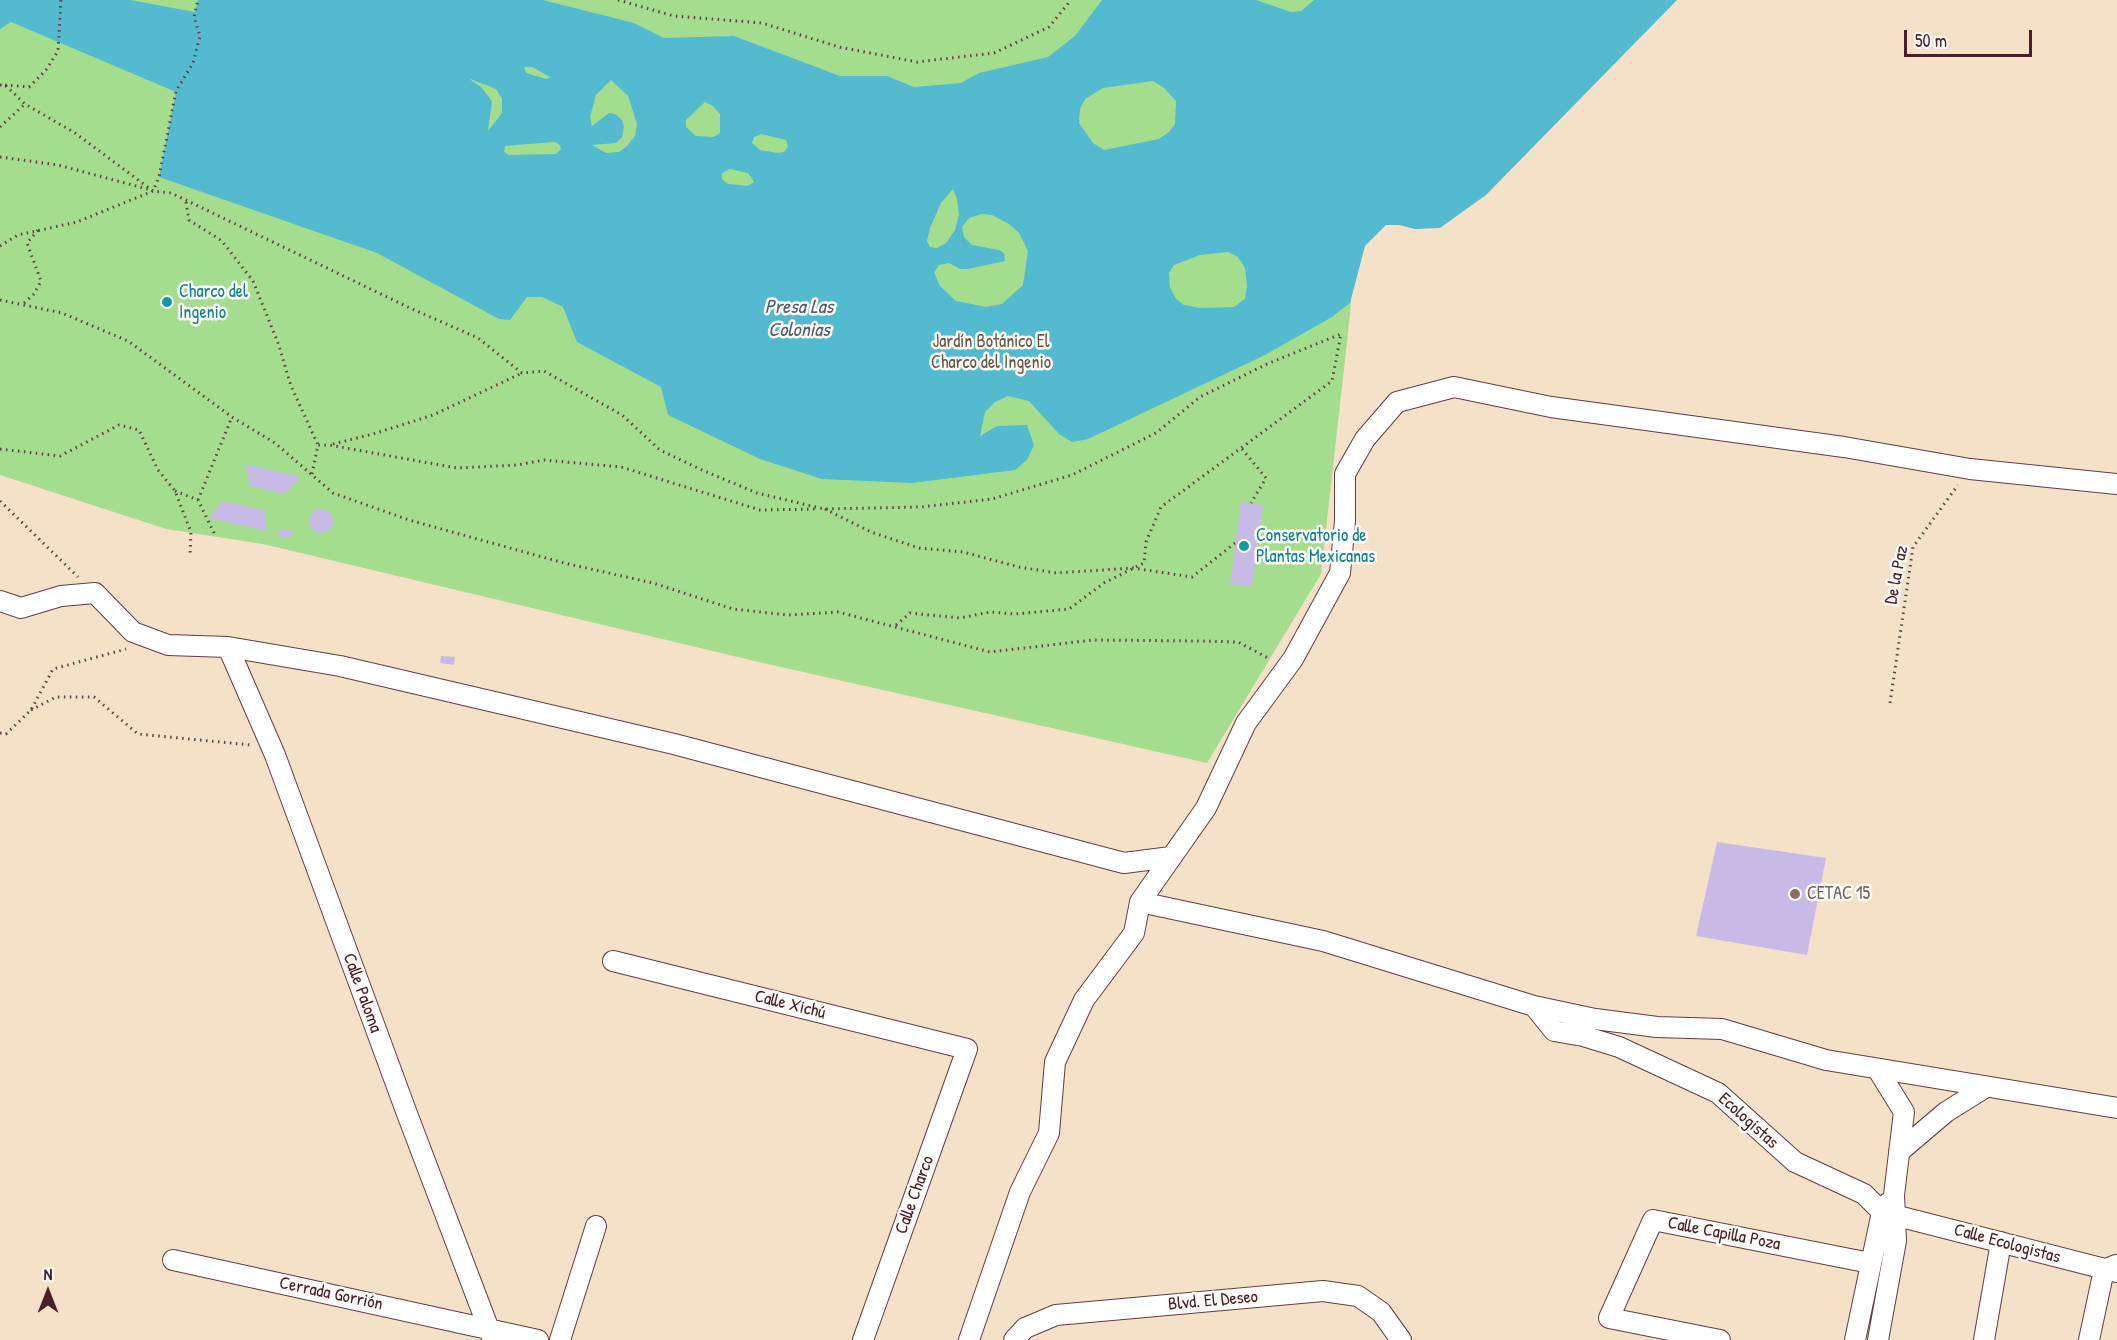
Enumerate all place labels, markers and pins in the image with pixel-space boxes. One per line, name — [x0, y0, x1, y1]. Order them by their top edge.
place label: Charco del Ingenio — [179, 281, 248, 324]
marker: Charco del Ingenio — [160, 295, 174, 309]
place label: Conservatorio de Plantas Mexicanas — [1256, 525, 1375, 568]
marker: Conservatorio de Plantas Mexicanas — [1237, 539, 1251, 553]
place label: CETAC 15 — [1807, 883, 1870, 905]
marker: CETAC 15 — [1788, 887, 1802, 901]

